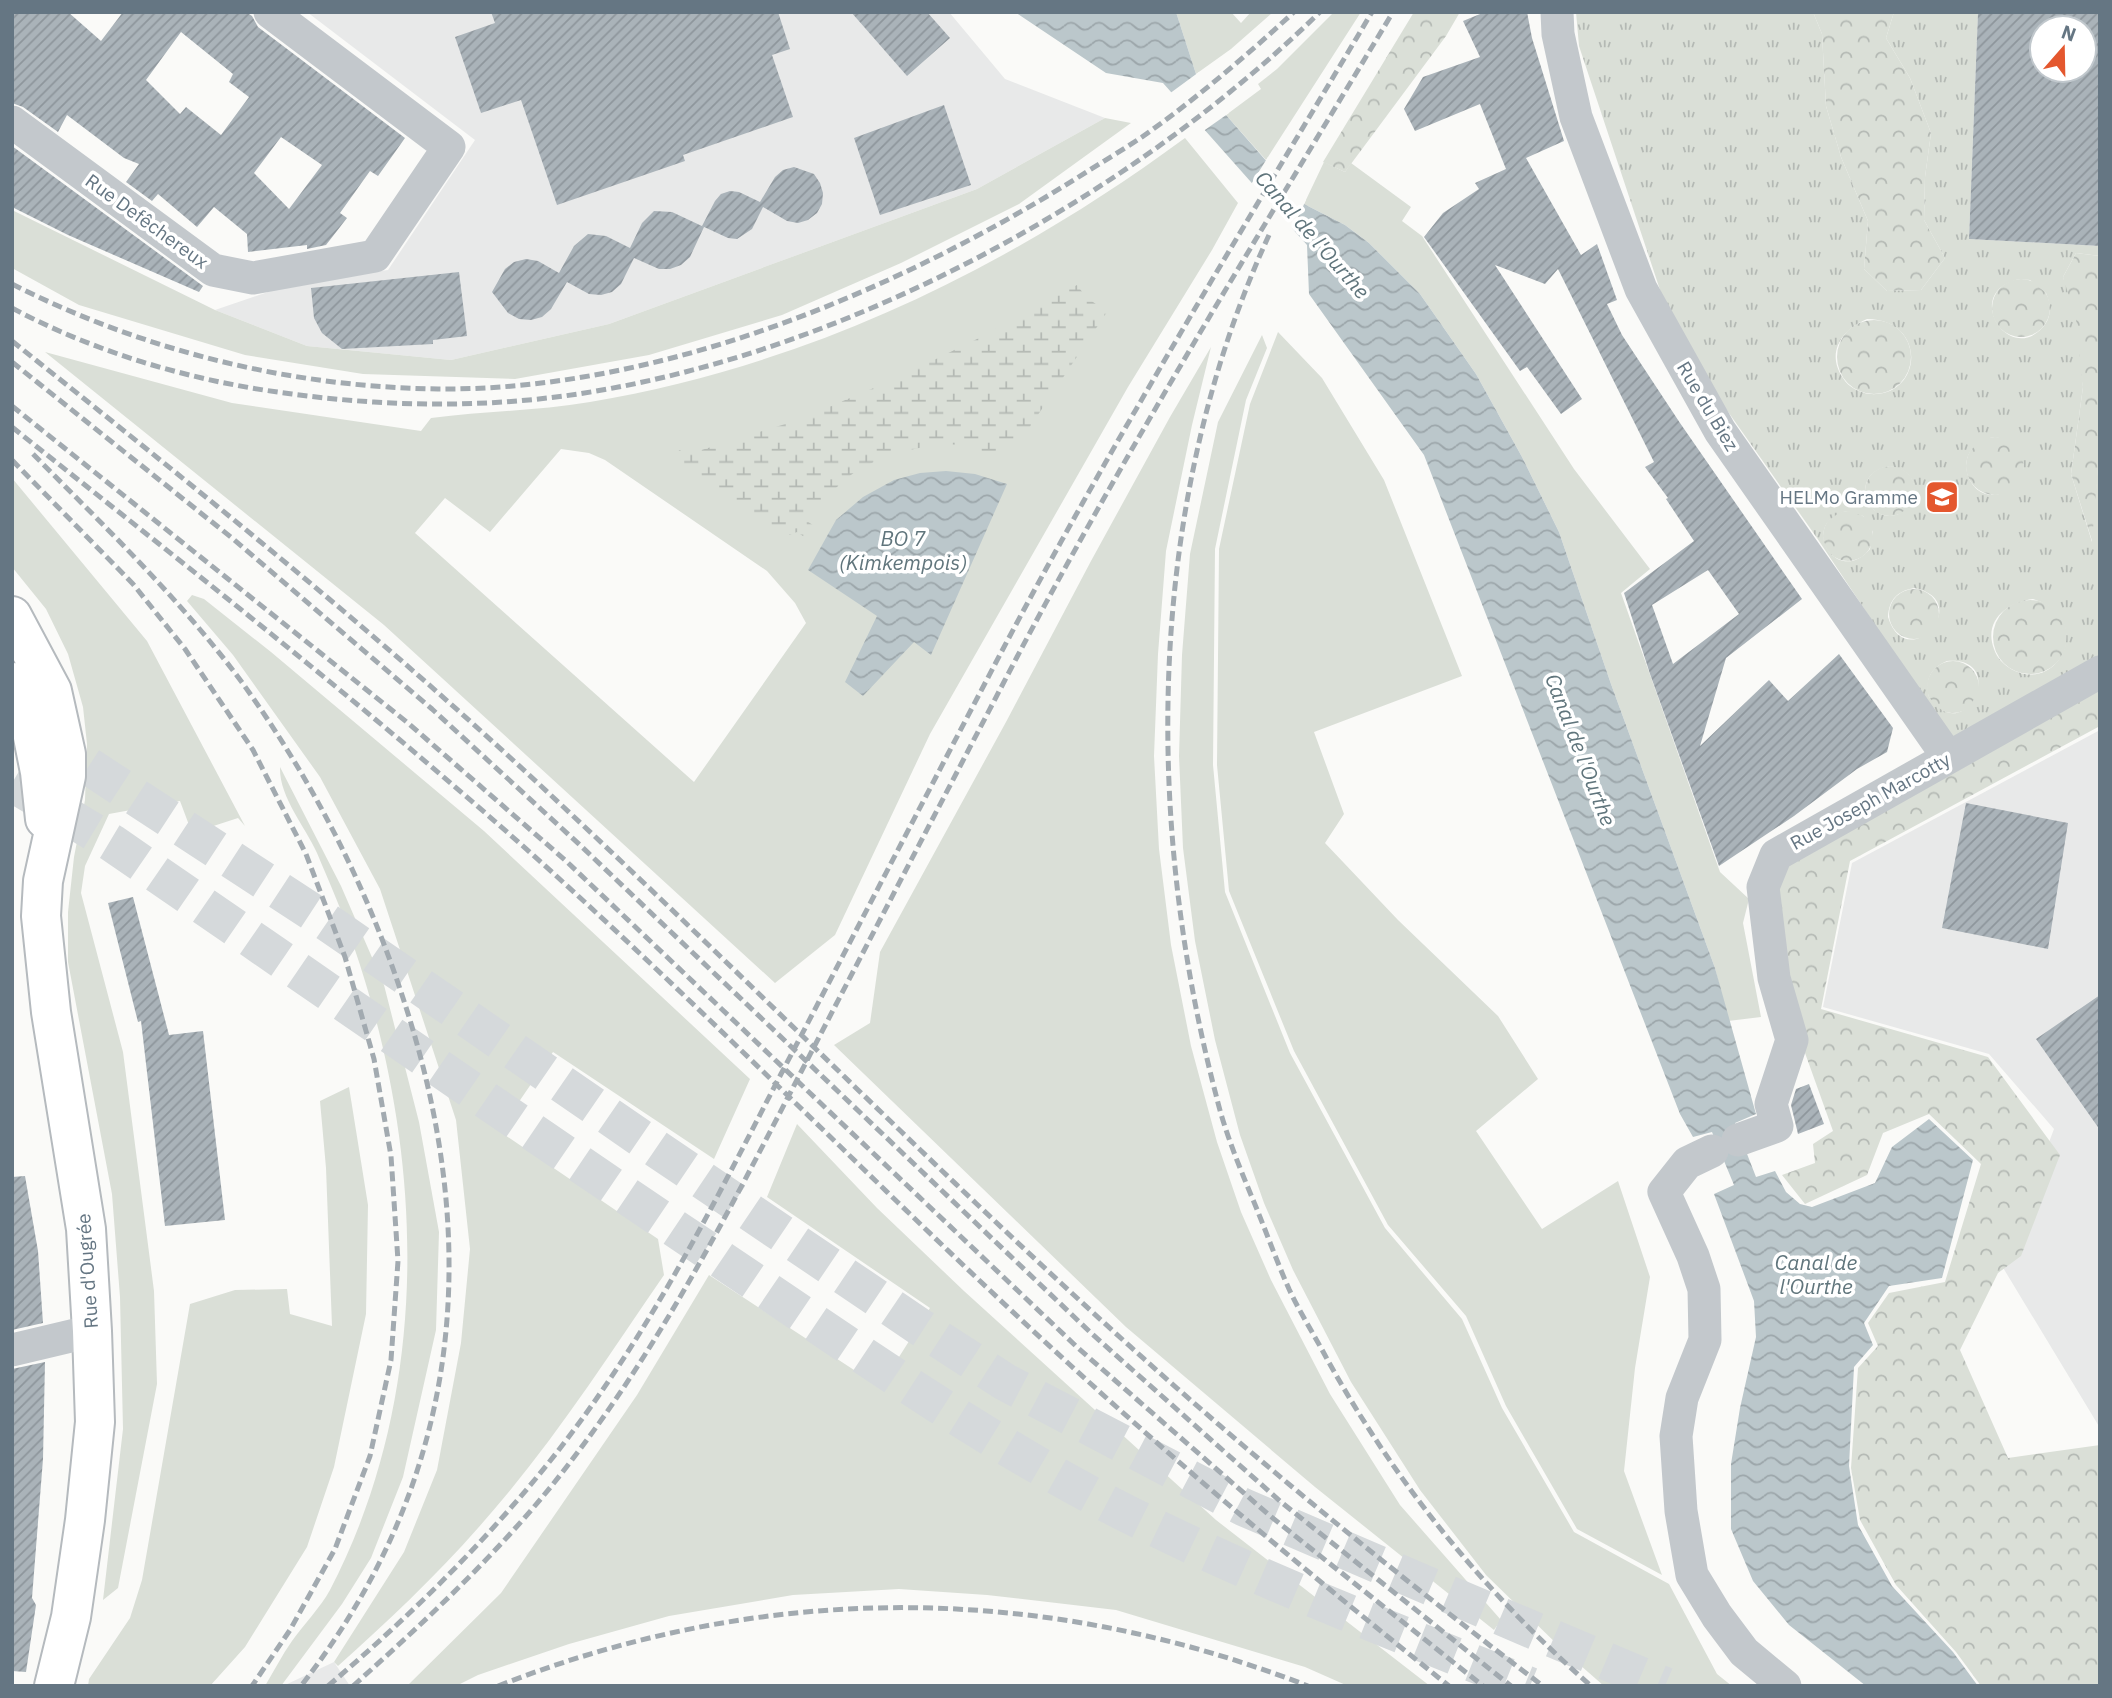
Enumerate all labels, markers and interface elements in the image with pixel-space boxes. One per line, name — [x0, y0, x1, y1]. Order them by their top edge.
north arrow — [2028, 14, 2098, 84]
text: N — [2058, 19, 2079, 47]
water label: Canal de l'Ourthe — [1249, 164, 1376, 304]
street label: Rue Defêchereux — [81, 168, 213, 274]
street label: Rue du Biez — [1672, 357, 1744, 455]
school or university icon: HELMo Gramme — [1923, 478, 1961, 516]
place label: HELMo Gramme — [1780, 485, 1918, 509]
water label: BO 7 (Kimkempois) — [839, 524, 967, 576]
water label: Canal de l'Ourthe — [1539, 670, 1623, 830]
street label: Rue Joseph Marcotty — [1786, 747, 1955, 855]
street label: Rue d'Ougrée — [71, 1213, 103, 1329]
water label: Canal de l'Ourthe — [1775, 1248, 1857, 1300]

